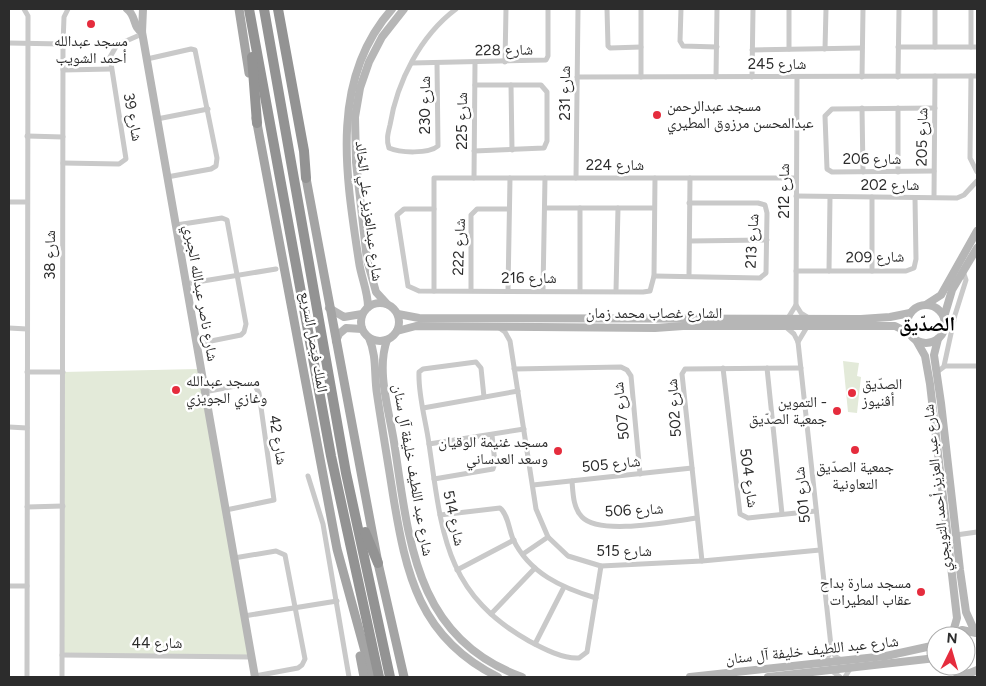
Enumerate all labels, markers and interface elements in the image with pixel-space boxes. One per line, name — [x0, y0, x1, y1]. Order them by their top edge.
marker: مسجد عبدالله أحمد الشويب — [85, 18, 97, 30]
place label: مسجد عبدالله أحمد الشويب — [54, 32, 128, 67]
street label: شارع 228 — [475, 40, 533, 61]
street label: شارع 245 — [748, 55, 806, 74]
street label: شارع 231 — [556, 65, 575, 120]
street label: شارع 230 — [416, 76, 435, 134]
street label: شارع 39 — [119, 91, 147, 143]
street label: شارع 225 — [453, 92, 472, 150]
place label: مسجد عبدالرحمن عبدالمحسن مرزوق المطيري — [667, 97, 814, 135]
street label: شارع 205 — [912, 107, 933, 167]
marker: مسجد عبدالرحمن عبدالمحسن مرزوق المطيري — [651, 109, 663, 121]
street label: شارع عبدالعزيز علي الخالد — [349, 140, 387, 283]
street label: شارع 206 — [843, 150, 901, 169]
street label: شارع 224 — [586, 156, 644, 175]
street label: شارع 212 — [775, 163, 794, 219]
street label: شارع 202 — [861, 176, 919, 195]
street label: شارع 213 — [742, 213, 763, 269]
street label: شارع 222 — [449, 218, 470, 276]
street label: شارع ناصر عبدالله الجبري — [177, 223, 222, 363]
street label: شارع 38 — [41, 230, 60, 280]
street label: شارع 209 — [845, 247, 905, 268]
street label: شارع 216 — [501, 269, 557, 288]
street label: الملك فيصل السريع — [295, 290, 332, 394]
street label: الشارع غصاب محمد زمان — [586, 304, 722, 323]
district label: الصدّيق — [899, 312, 955, 337]
place label: مسجد عبدالله وغازي الجويزي — [186, 372, 267, 410]
place label: الصدّيق أڤنيوز — [861, 375, 902, 410]
street label: شارع 502 — [663, 378, 686, 438]
street label: شارع 507 — [609, 381, 634, 441]
street label: شارع عبد اللطيف خليفة آل سنان — [388, 383, 437, 558]
marker: مسجد عبدالله وغازي الجويزي — [170, 384, 182, 396]
marker: الصدّيق أڤنيوز — [846, 387, 858, 399]
place label: التموين - جمعية الصدّيق — [749, 393, 827, 429]
street label: شارع عبد العزيز أحمد التويجري — [919, 403, 958, 573]
marker: التموين - جمعية الصدّيق — [831, 405, 843, 417]
street label: شارع 42 — [264, 414, 291, 466]
place label: مسجد غنيمة الوقيان وسعد العدساني — [438, 433, 548, 471]
marker: جمعية الصدّيق التعاونية — [849, 444, 861, 456]
marker: مسجد غنيمة الوقيان وسعد العدساني — [552, 445, 564, 457]
street label: شارع 504 — [735, 447, 762, 509]
street label: شارع 505 — [581, 452, 642, 477]
place label: جمعية الصدّيق التعاونية — [816, 458, 895, 493]
street label: شارع 501 — [790, 466, 815, 524]
street label: شارع 514 — [438, 489, 469, 548]
street label: شارع 506 — [604, 499, 664, 522]
street label: شارع 515 — [596, 542, 652, 561]
place label: مسجد سارة بداح عقاب المطيرات — [820, 574, 911, 609]
marker: مسجد سارة بداح عقاب المطيرات — [915, 586, 927, 598]
north arrow — [926, 626, 976, 676]
text: N — [946, 630, 958, 647]
street label: شارع عبد اللطيف خليفة آل سنان — [724, 632, 900, 669]
street label: شارع 44 — [132, 634, 183, 653]

